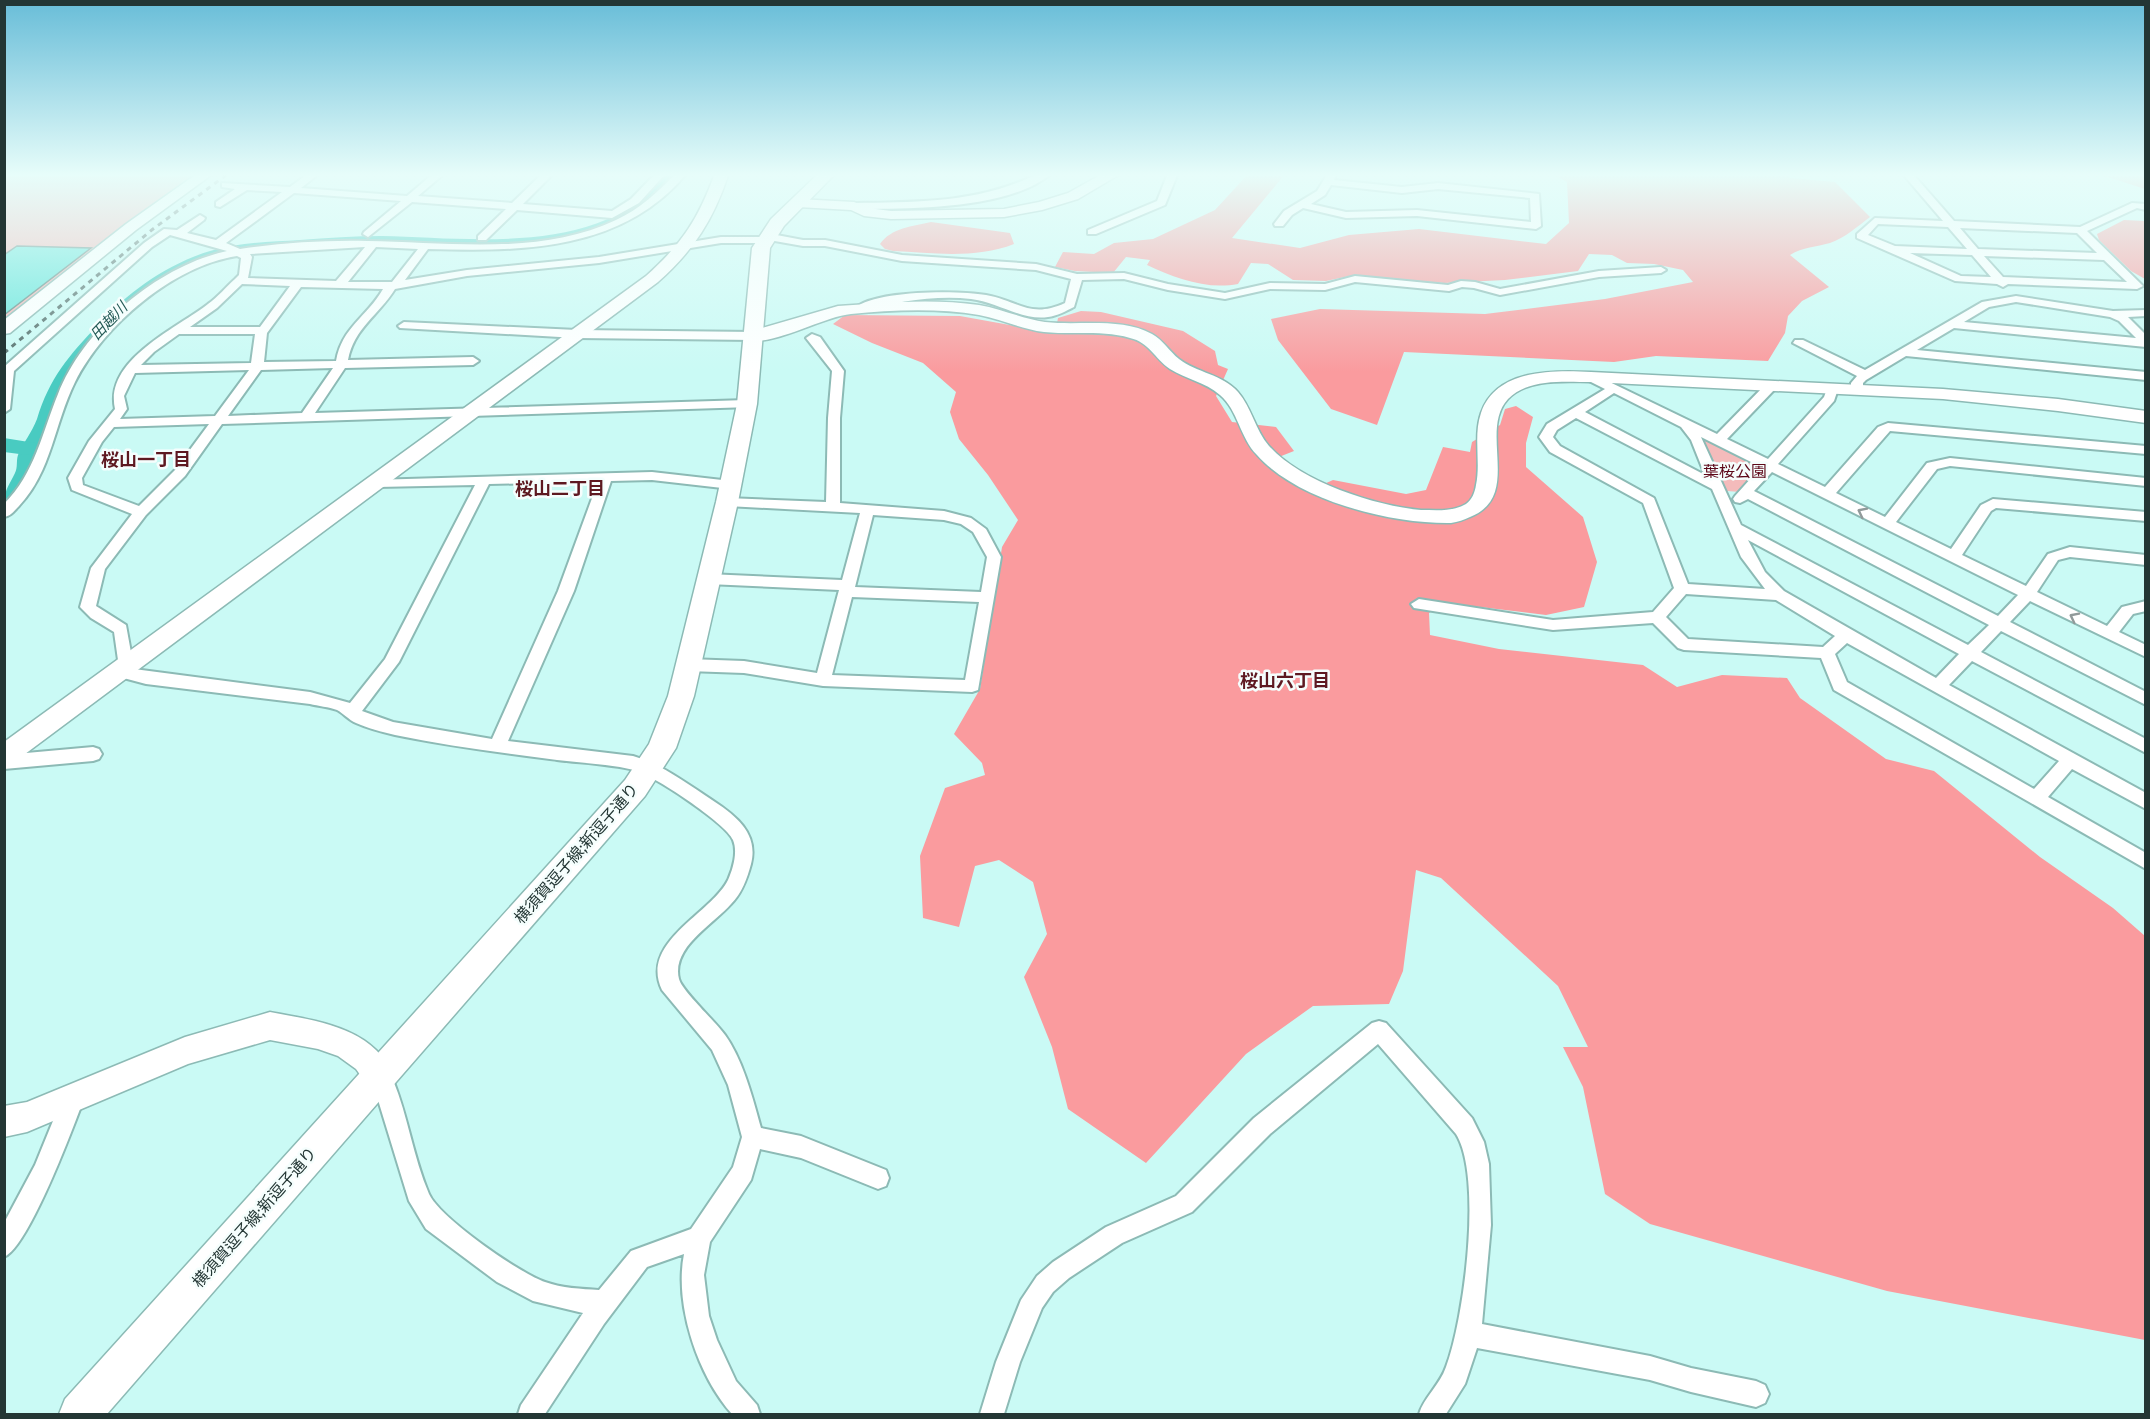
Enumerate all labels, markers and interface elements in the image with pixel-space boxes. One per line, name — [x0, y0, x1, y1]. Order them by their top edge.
water label: 田越川 — [87, 297, 132, 343]
district label: 桜山一丁目 — [101, 449, 191, 471]
park label: 葉桜公園 — [1703, 462, 1767, 481]
district label: 桜山二丁目 — [515, 478, 605, 500]
one-way arrow — [1857, 507, 1868, 519]
one-way arrow — [2070, 613, 2081, 625]
district label: 桜山六丁目 — [1240, 670, 1330, 692]
street label: 横須賀逗子線;新逗子通り — [510, 779, 642, 927]
street label: 横須賀逗子線;新逗子通り — [188, 1143, 320, 1291]

